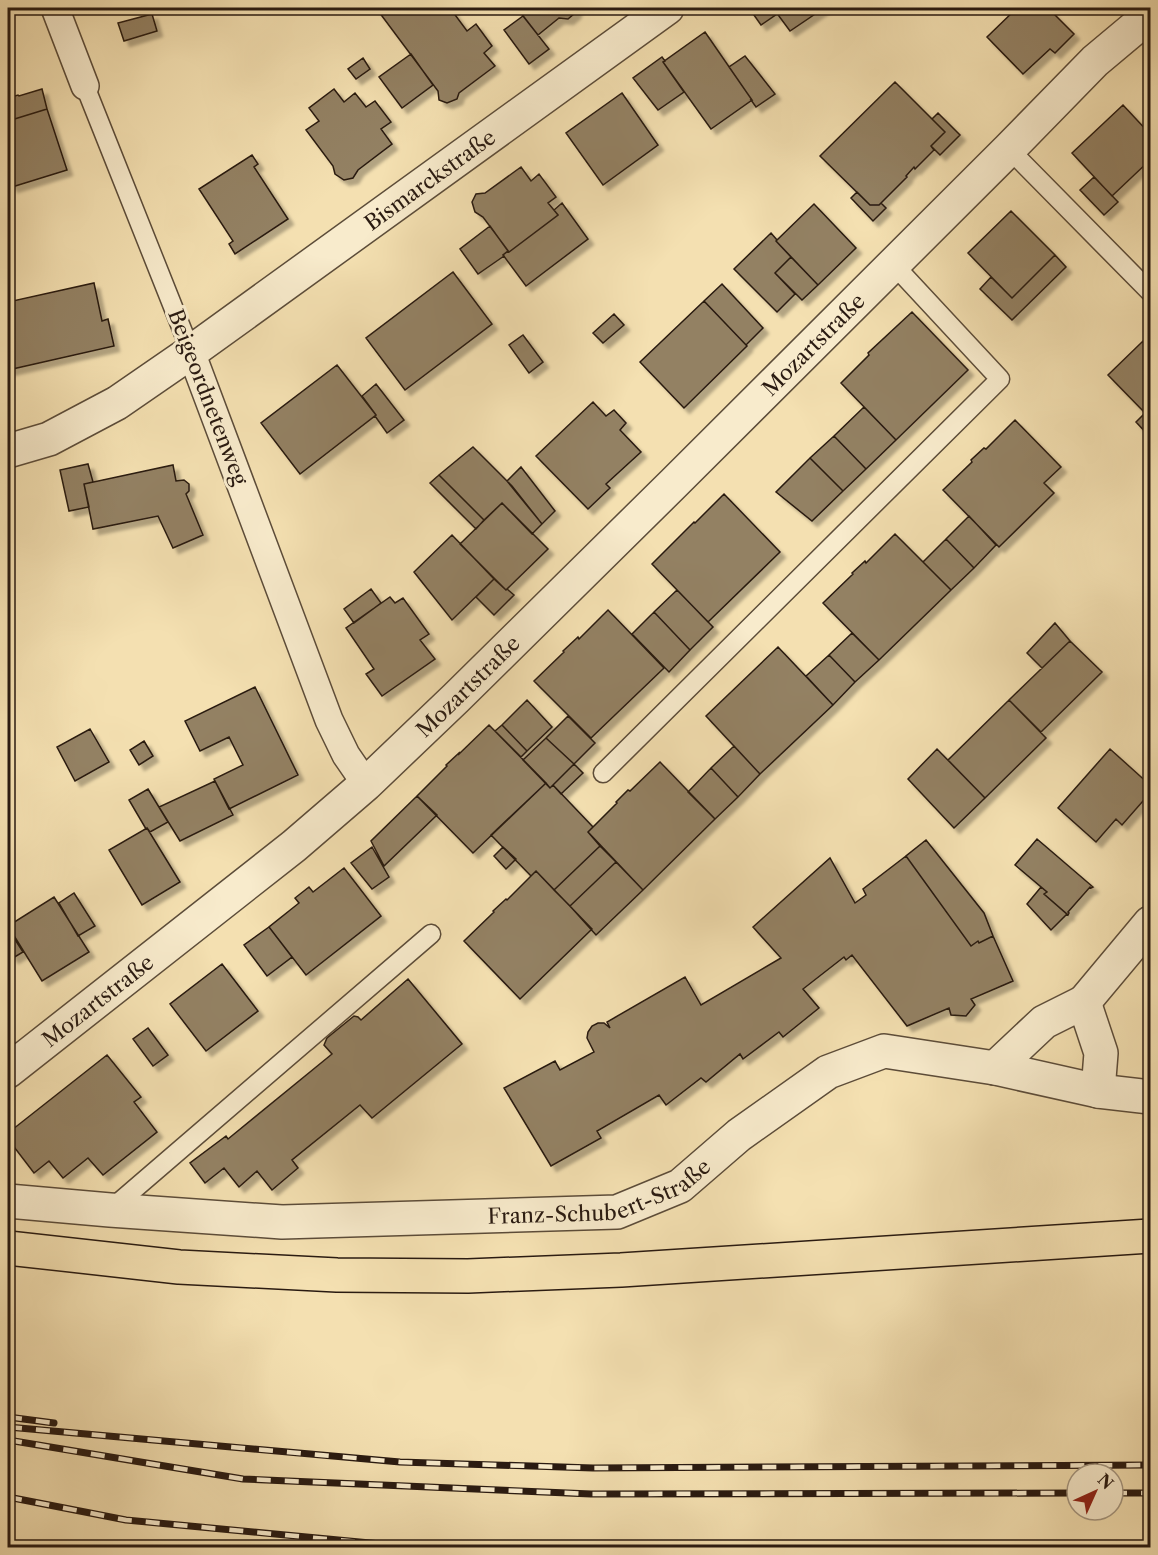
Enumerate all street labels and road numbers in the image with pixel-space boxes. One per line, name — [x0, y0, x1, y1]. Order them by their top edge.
street label: Bismarckstraße — [359, 124, 500, 235]
street label: Mozartstraße — [757, 288, 870, 401]
street label: Beigeordnetenweg — [163, 306, 253, 489]
street label: Mozartstraße — [411, 630, 524, 742]
street label: Mozartstraße — [37, 949, 158, 1052]
street label: Franz-Schubert-Straße — [487, 1153, 715, 1228]

